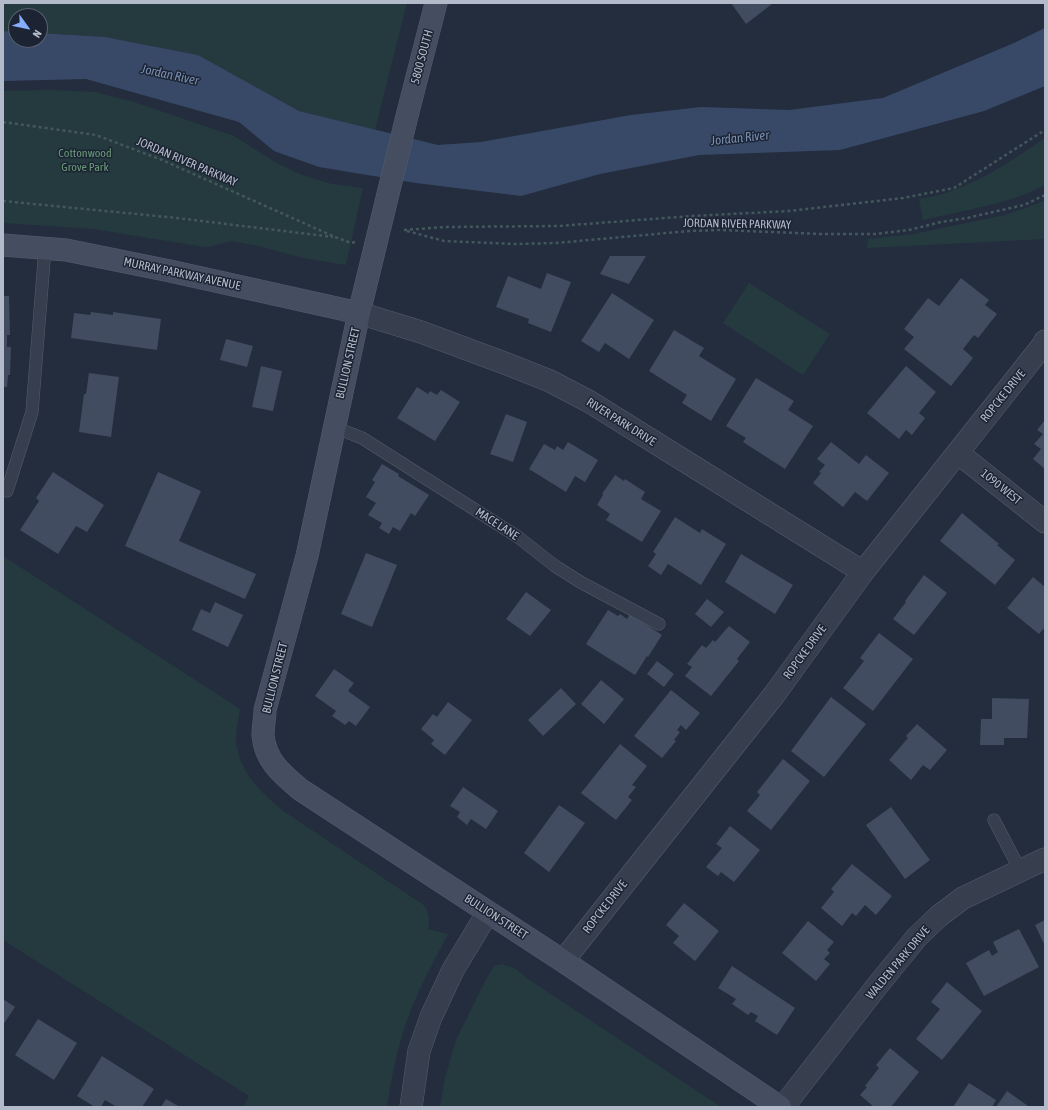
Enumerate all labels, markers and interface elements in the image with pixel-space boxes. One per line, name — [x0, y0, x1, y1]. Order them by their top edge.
north arrow — [8, 8, 48, 48]
text: N — [30, 28, 44, 40]
street label: 5800 SOUTH — [408, 28, 436, 86]
water label: Jordan River — [140, 61, 200, 89]
water label: Jordan River — [710, 127, 770, 149]
street label: JORDAN RIVER PARKWAY — [134, 134, 240, 190]
park label: Cottonwood Grove Park — [58, 146, 112, 174]
street label: JORDAN RIVER PARKWAY — [683, 216, 791, 232]
street label: MURRAY PARKWAY AVENUE — [122, 255, 242, 293]
street label: BULLION STREET — [333, 326, 363, 400]
street label: ROPCKE DRIVE — [977, 367, 1029, 425]
street label: RIVER PARK DRIVE — [584, 395, 658, 449]
street label: 1090 WEST — [978, 466, 1024, 508]
street label: MACE LANE — [473, 505, 521, 543]
street label: ROPCKE DRIVE — [780, 622, 830, 682]
street label: BULLION STREET — [259, 641, 291, 715]
street label: ROPCKE DRIVE — [580, 878, 630, 936]
street label: BULLION STREET — [462, 891, 530, 943]
street label: WALDEN PARK DRIVE — [863, 923, 933, 1003]

